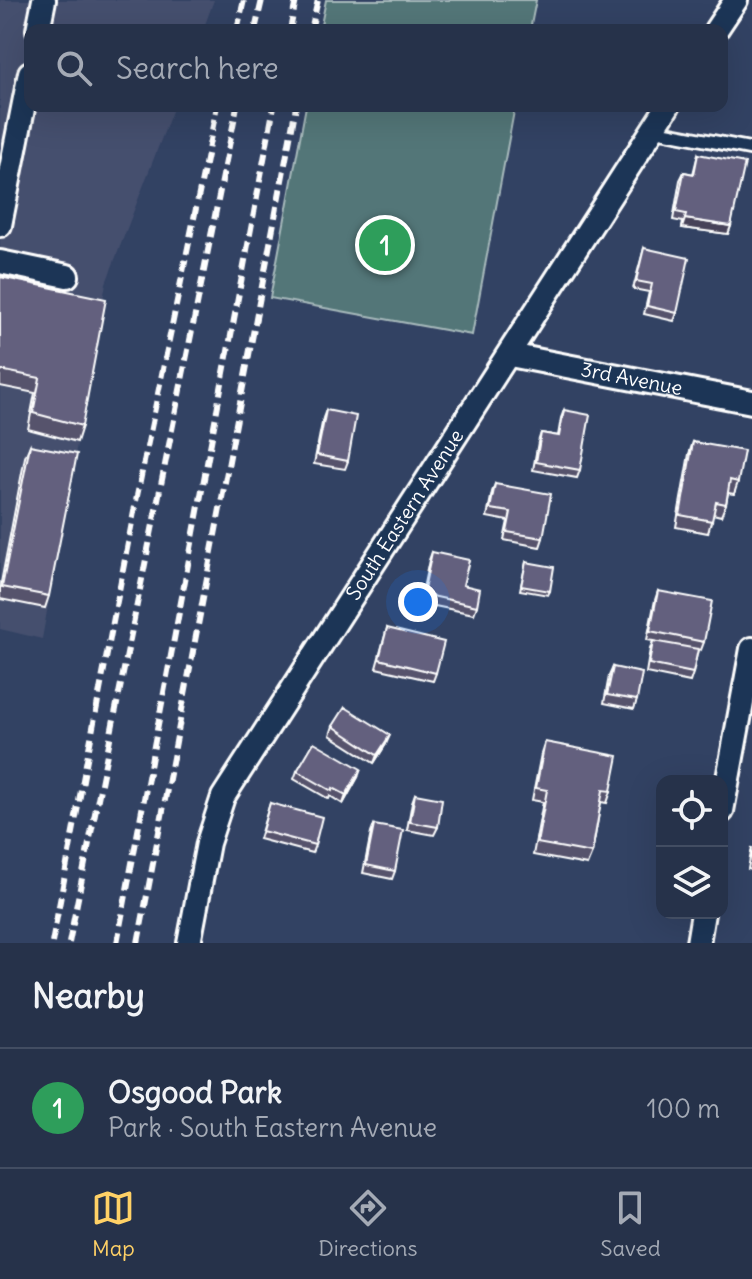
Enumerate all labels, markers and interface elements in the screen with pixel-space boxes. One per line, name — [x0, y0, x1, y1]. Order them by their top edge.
search box — [24, 24, 728, 112]
icon: search — [52, 46, 96, 90]
text: Search here — [116, 49, 279, 87]
pin: 1 — [359, 215, 411, 275]
street label: 3rd Avenue — [579, 356, 685, 400]
street label: South Eastern Avenue — [340, 424, 469, 604]
your location — [398, 582, 438, 622]
map controls — [656, 775, 728, 919]
button: locate — [656, 775, 728, 847]
button: layers — [656, 847, 728, 919]
text: Nearby — [32, 974, 145, 1017]
text: Osgood Park — [108, 1073, 282, 1111]
text: 1 — [53, 1092, 63, 1125]
text: 100 m — [646, 1092, 720, 1125]
text: Park · South Eastern Avenue — [108, 1111, 437, 1144]
tab: Map — [91, 1186, 135, 1262]
tab: Directions — [318, 1186, 418, 1262]
tab: Saved — [600, 1186, 661, 1262]

